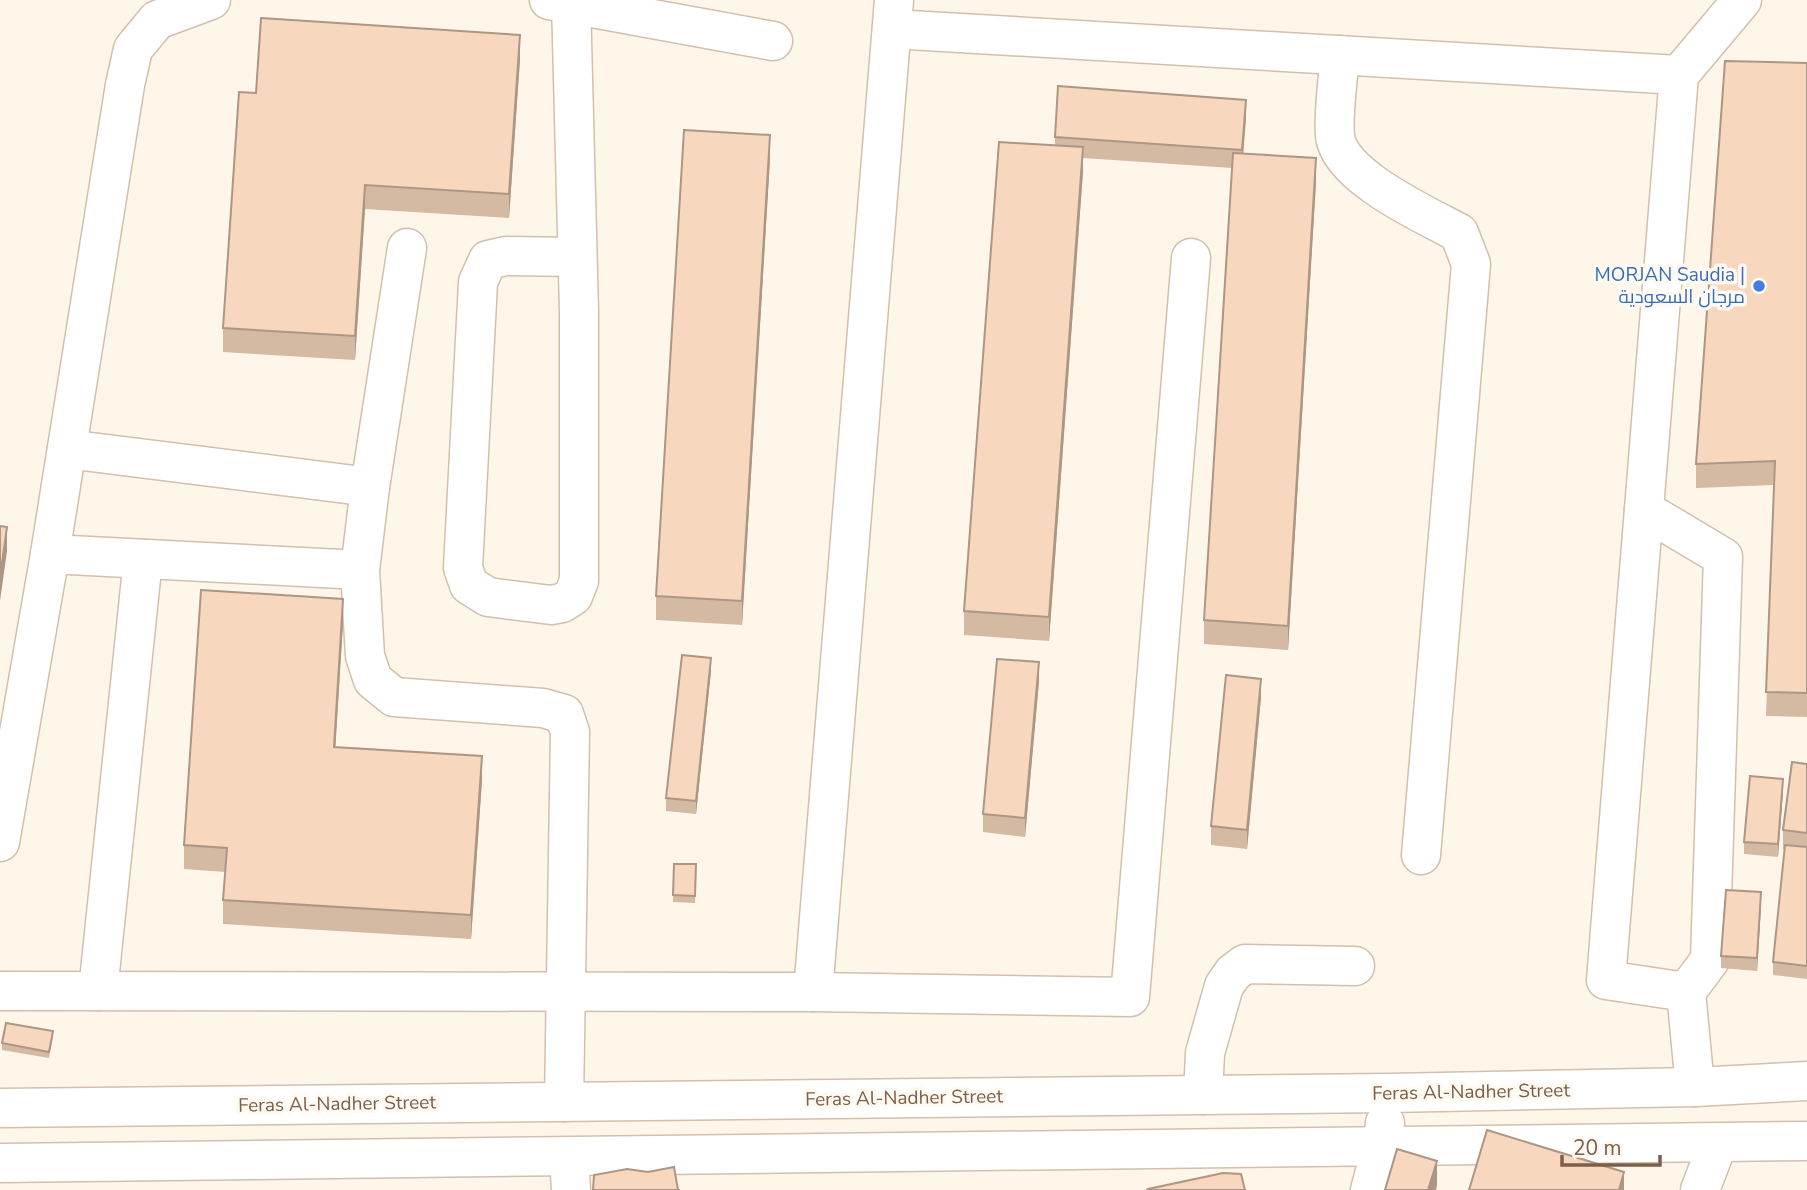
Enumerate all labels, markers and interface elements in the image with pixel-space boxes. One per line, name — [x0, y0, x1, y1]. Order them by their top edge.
place label: MORJAN Saudia | مرجان السعودية — [1595, 262, 1745, 310]
marker: MORJAN Saudia | مرجان السعودية — [1751, 278, 1767, 294]
street label: Feras Al-Nadher Street — [1372, 1077, 1571, 1107]
street label: Feras Al-Nadher Street — [805, 1083, 1004, 1113]
street label: Feras Al-Nadher Street — [238, 1089, 437, 1119]
scale bar — [1562, 1124, 1660, 1168]
text: 20 m — [1573, 1134, 1622, 1162]

